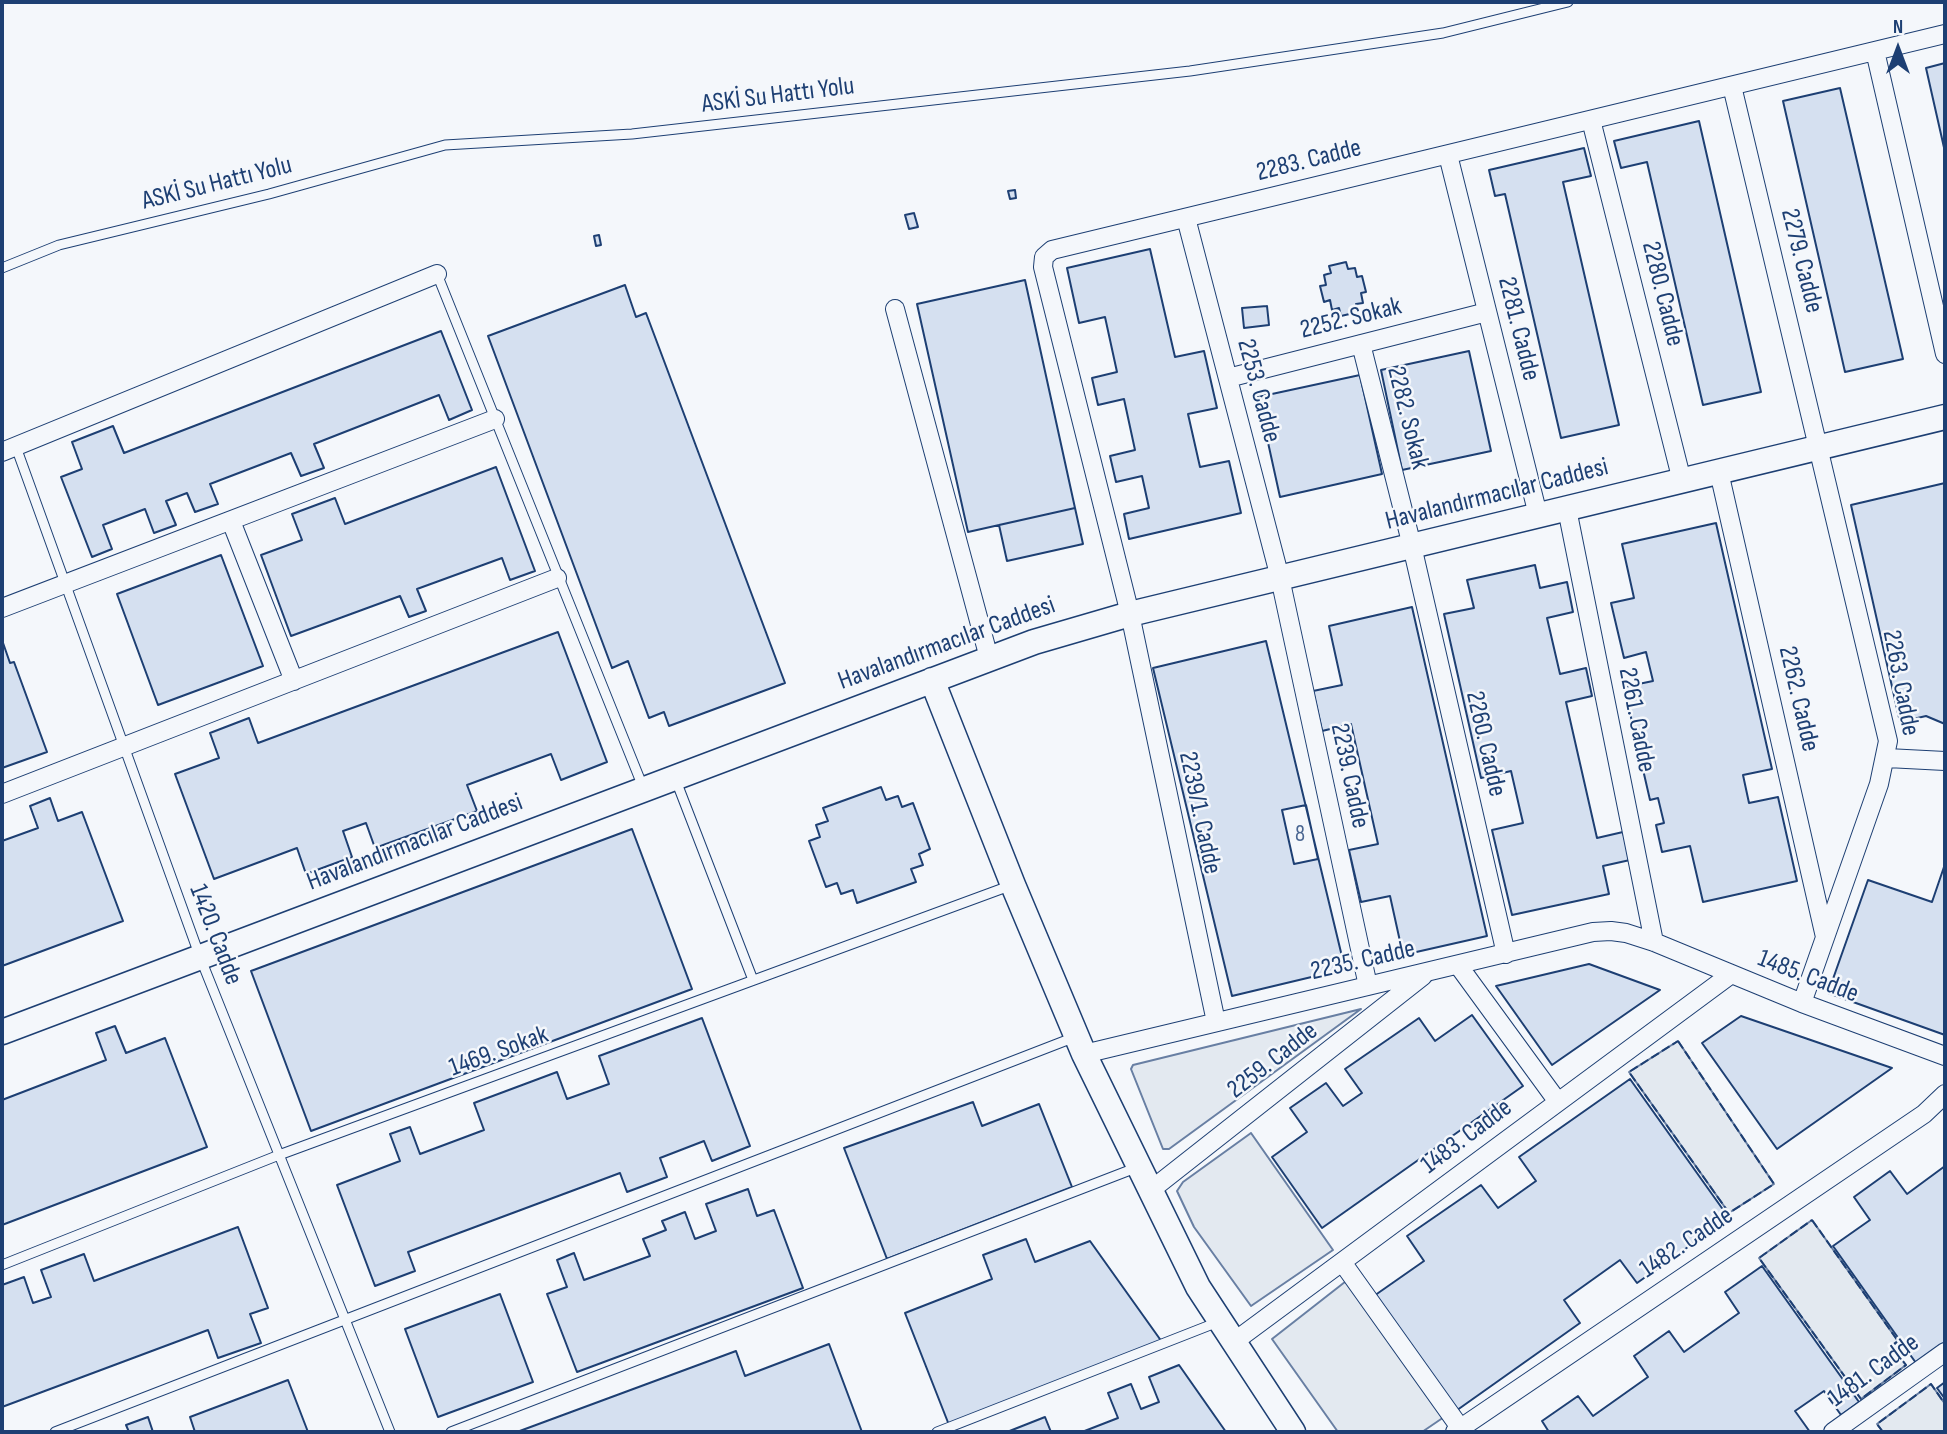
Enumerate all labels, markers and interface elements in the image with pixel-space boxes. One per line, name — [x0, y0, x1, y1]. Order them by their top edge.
north arrow — [1863, 14, 1933, 84]
text: N — [1893, 16, 1903, 39]
street label: ASKİ Su Hattı Yolu — [700, 71, 856, 121]
street label: 2283. Cadde — [1253, 133, 1365, 189]
street label: ASKİ Su Hattı Yolu — [139, 150, 295, 218]
street label: 2279. Cadde — [1773, 206, 1829, 316]
street label: 2280. Cadde — [1634, 238, 1690, 350]
street label: 2281. Cadde — [1490, 274, 1546, 384]
street label: 2252. Sokak — [1297, 291, 1405, 347]
street label: 2253. Cadde — [1229, 336, 1287, 446]
street label: 2282. Sokak — [1379, 363, 1435, 473]
street label: Havalandırmacılar Caddesi — [1382, 452, 1612, 538]
street label: Havalandırmacılar Caddesi — [834, 590, 1060, 698]
street label: 2263. Cadde — [1874, 627, 1926, 739]
street label: 2262. Cadde — [1771, 643, 1825, 755]
street label: 2261. Cadde — [1611, 665, 1661, 775]
street label: 2260. Cadde — [1458, 688, 1512, 800]
street label: 2239. Cadde — [1323, 721, 1375, 831]
street label: 2239/1. Cadde — [1171, 749, 1227, 877]
street label: Havalandırmacılar Caddesi — [303, 787, 527, 899]
house number: 8 — [1295, 821, 1305, 849]
street label: 1420. Cadde — [182, 880, 248, 990]
street label: 2235. Cadde — [1308, 934, 1418, 988]
street label: 1485. Cadde — [1753, 944, 1863, 1010]
street label: 2259. Cadde — [1222, 1016, 1324, 1106]
street label: 1469. Sokak — [445, 1020, 553, 1084]
street label: 1483. Cadde — [1415, 1093, 1519, 1181]
street label: 1482. Cadde — [1634, 1200, 1740, 1286]
street label: 1481. Cadde — [1823, 1328, 1925, 1414]

